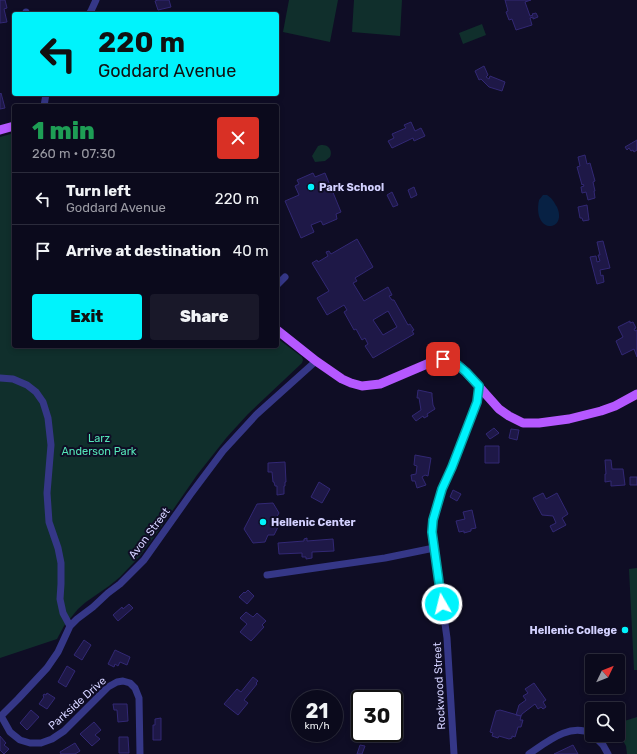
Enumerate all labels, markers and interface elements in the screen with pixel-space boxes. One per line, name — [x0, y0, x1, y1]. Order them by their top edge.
text: 220 m — [98, 26, 185, 59]
icon: left — [32, 28, 84, 80]
text: Goddard Avenue — [98, 60, 236, 82]
text: 1 min — [32, 117, 95, 145]
button: close — [217, 117, 259, 159]
text: 260 m · 07:30 — [32, 146, 115, 161]
place label: Park School — [319, 181, 384, 194]
text: Turn left — [66, 182, 131, 200]
marker: Park School — [306, 182, 316, 192]
icon: left — [32, 188, 54, 210]
text: 220 m — [215, 190, 259, 208]
text: Goddard Avenue — [66, 200, 166, 215]
icon: arrive — [32, 240, 54, 262]
text: Arrive at destination — [66, 242, 221, 260]
text: 40 m — [233, 242, 269, 260]
button: Exit — [32, 294, 142, 340]
button: Share — [150, 294, 259, 340]
pin — [426, 342, 460, 376]
icon: arrive — [432, 348, 454, 370]
park label: Larz Anderson Park — [61, 432, 137, 458]
street label: Avon Street — [126, 505, 173, 561]
place label: Hellenic Center — [271, 516, 356, 529]
marker: Hellenic Center — [258, 517, 268, 527]
position arrow — [421, 583, 463, 625]
place label: Hellenic College — [530, 624, 617, 637]
marker: Hellenic College — [620, 625, 630, 635]
street label: Rockwood Street — [431, 641, 448, 730]
north arrow — [585, 654, 625, 694]
map controls — [585, 654, 625, 742]
street label: Parkside Drive — [46, 674, 109, 733]
speed limit sign: 30 — [351, 690, 403, 742]
text: 21 — [306, 699, 328, 723]
button: search — [585, 702, 625, 742]
text: km/h — [305, 720, 329, 732]

